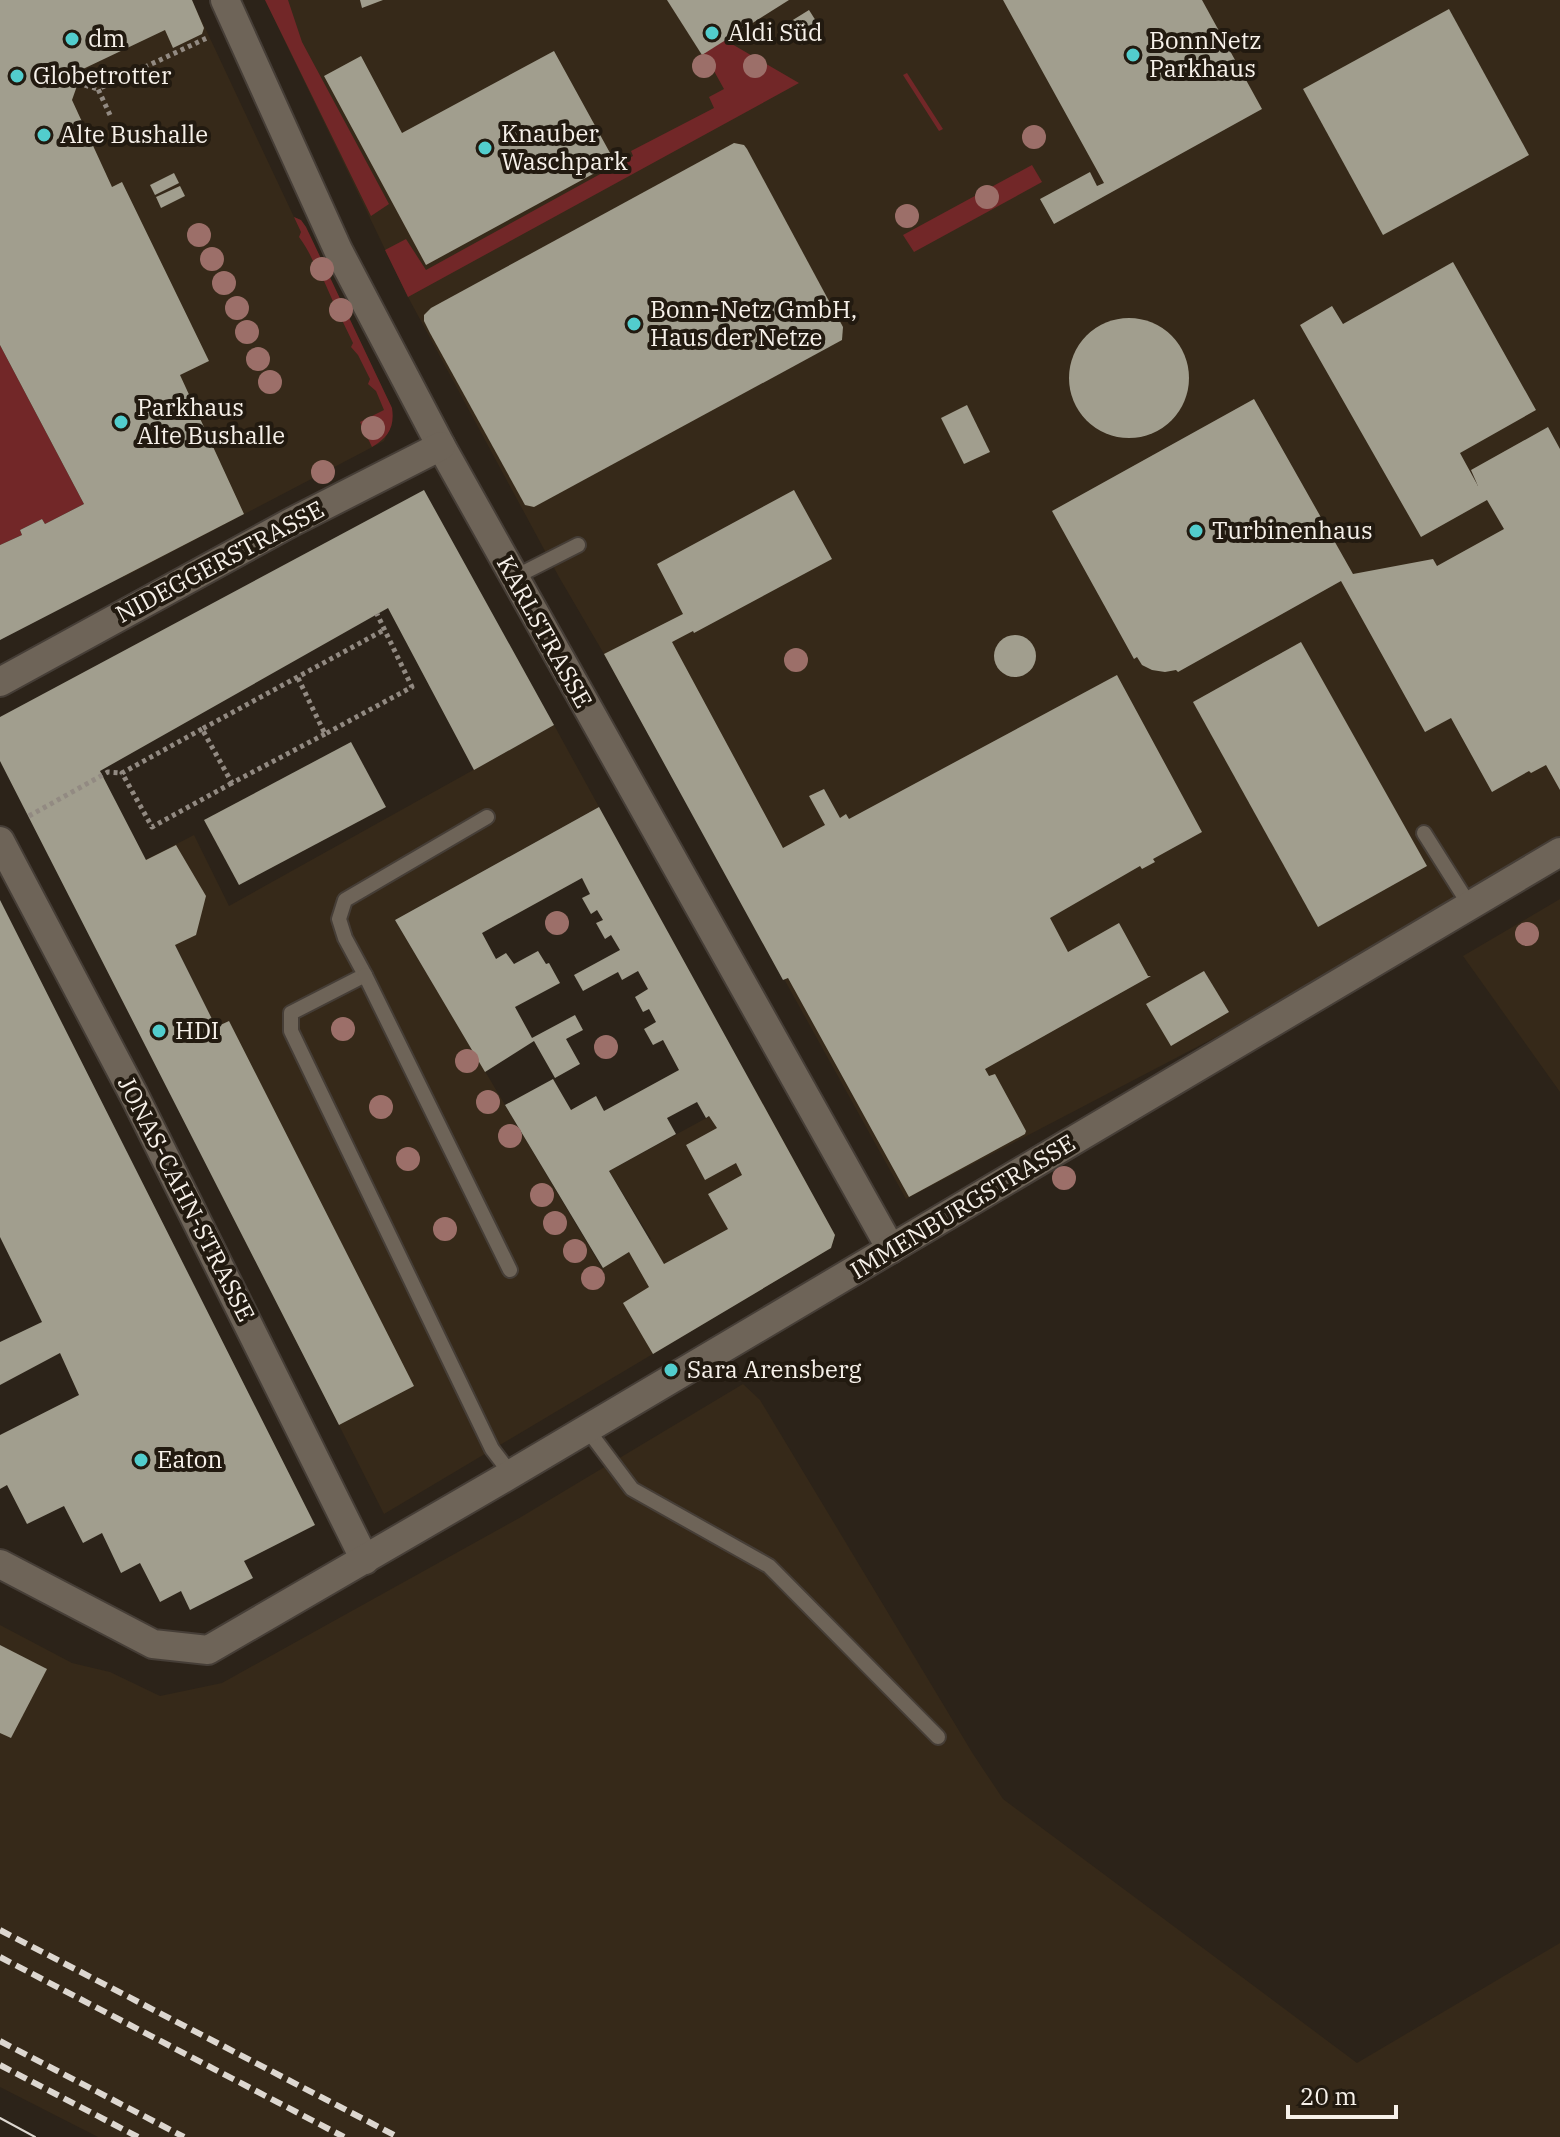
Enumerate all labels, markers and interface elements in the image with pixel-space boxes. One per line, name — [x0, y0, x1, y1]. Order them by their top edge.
place label: Aldi Süd — [728, 16, 823, 48]
place label: dm — [88, 22, 126, 54]
marker: Aldi Süd — [703, 24, 721, 42]
place label: BonnNetz Parkhaus — [1149, 24, 1261, 84]
marker: dm — [63, 30, 81, 48]
marker: BonnNetz Parkhaus — [1124, 46, 1142, 64]
place label: Globetrotter — [33, 59, 172, 91]
marker: Globetrotter — [8, 67, 26, 85]
place label: Knauber Waschpark — [501, 117, 628, 177]
place label: Alte Bushalle — [60, 118, 208, 150]
marker: Alte Bushalle — [35, 126, 53, 144]
marker: Knauber Waschpark — [476, 139, 494, 157]
place label: Bonn-Netz GmbH, Haus der Netze — [650, 293, 857, 353]
marker: Bonn-Netz GmbH, Haus der Netze — [625, 315, 643, 333]
place label: Parkhaus Alte Bushalle — [137, 391, 285, 451]
marker: Parkhaus Alte Bushalle — [112, 413, 130, 431]
street label: NIDEGGERSTRASSE — [110, 493, 329, 630]
place label: Turbinenhaus — [1212, 514, 1373, 546]
marker: Turbinenhaus — [1187, 522, 1205, 540]
street label: KARLSTRASSE — [490, 550, 600, 713]
place label: HDI — [175, 1014, 219, 1046]
marker: HDI — [150, 1022, 168, 1040]
street label: JONAS-CAHN-STRASSE — [111, 1070, 263, 1327]
street label: IMMENBURGSTRASSE — [844, 1126, 1081, 1286]
place label: Sara Arensberg — [687, 1353, 862, 1385]
marker: Sara Arensberg — [662, 1361, 680, 1379]
place label: Eaton — [157, 1443, 223, 1475]
marker: Eaton — [132, 1451, 150, 1469]
scale bar — [1288, 2069, 1396, 2119]
text: 20 m — [1300, 2080, 1357, 2112]

